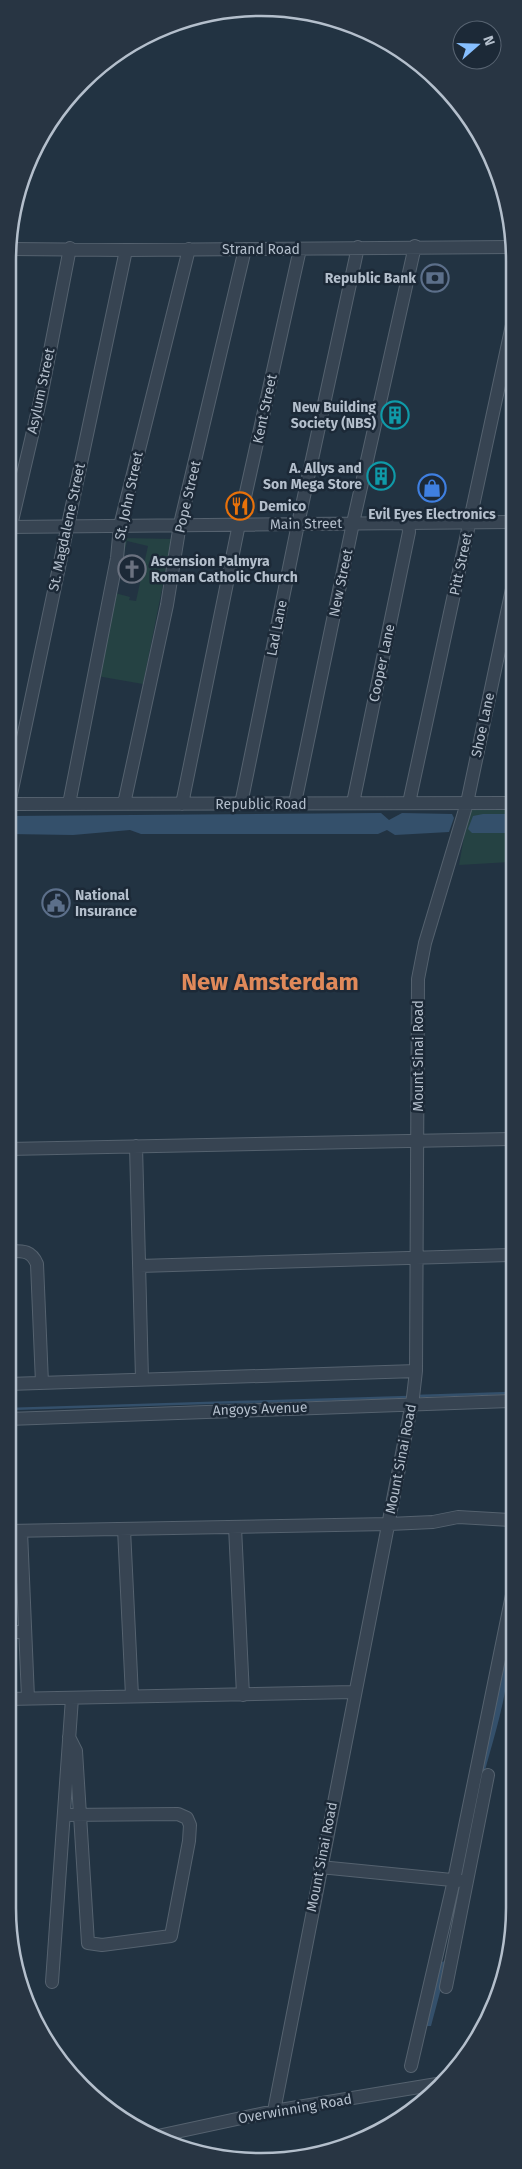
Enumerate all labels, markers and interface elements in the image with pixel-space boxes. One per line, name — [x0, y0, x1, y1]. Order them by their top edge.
north arrow — [452, 20, 502, 70]
text: N — [479, 33, 498, 48]
street label: Strand Road — [222, 241, 300, 258]
bank icon: Republic Bank — [420, 263, 450, 293]
place label: Republic Bank — [325, 270, 416, 287]
street label: Asylum Street — [24, 346, 59, 435]
street label: Kent Street — [249, 372, 281, 445]
place label: New Building Society (NBS) — [291, 399, 376, 432]
building icon: New Building Society (NBS) — [380, 400, 410, 430]
street label: St. John Street — [111, 449, 147, 542]
street label: Pope Street — [171, 458, 205, 535]
place label: A. Allys and Son Mega Store — [263, 460, 362, 493]
street label: St. Magdalene Street — [45, 461, 89, 592]
building icon: A. Allys and Son Mega Store — [366, 461, 396, 491]
shop icon: Evil Eyes Electronics — [417, 473, 447, 503]
restaurant icon: Demico — [225, 491, 255, 521]
place label: Demico — [259, 498, 306, 515]
place label: Evil Eyes Electronics — [368, 506, 496, 523]
street label: Main Street — [270, 515, 343, 533]
street label: Pitt Street — [446, 530, 476, 597]
street label: New Street — [326, 547, 357, 618]
place label: Ascension Palmyra Roman Catholic Church — [150, 553, 298, 586]
church icon: Ascension Palmyra Roman Catholic Church — [117, 554, 147, 584]
street label: Lad Lane — [263, 598, 291, 658]
street label: Cooper Lane — [365, 622, 399, 704]
street label: Shoe Lane — [468, 691, 498, 759]
street label: Republic Road — [215, 796, 307, 813]
place label: National Insurance — [75, 887, 137, 920]
public building icon: National Insurance — [41, 888, 71, 918]
district label: New Amsterdam — [181, 968, 359, 996]
street label: Mount Sinai Road — [410, 1000, 427, 1112]
street label: Angoys Avenue — [212, 1399, 308, 1419]
street label: Mount Sinai Road — [382, 1403, 420, 1515]
street label: Mount Sinai Road — [303, 1801, 341, 1913]
street label: Overwinning Road — [237, 2091, 353, 2127]

